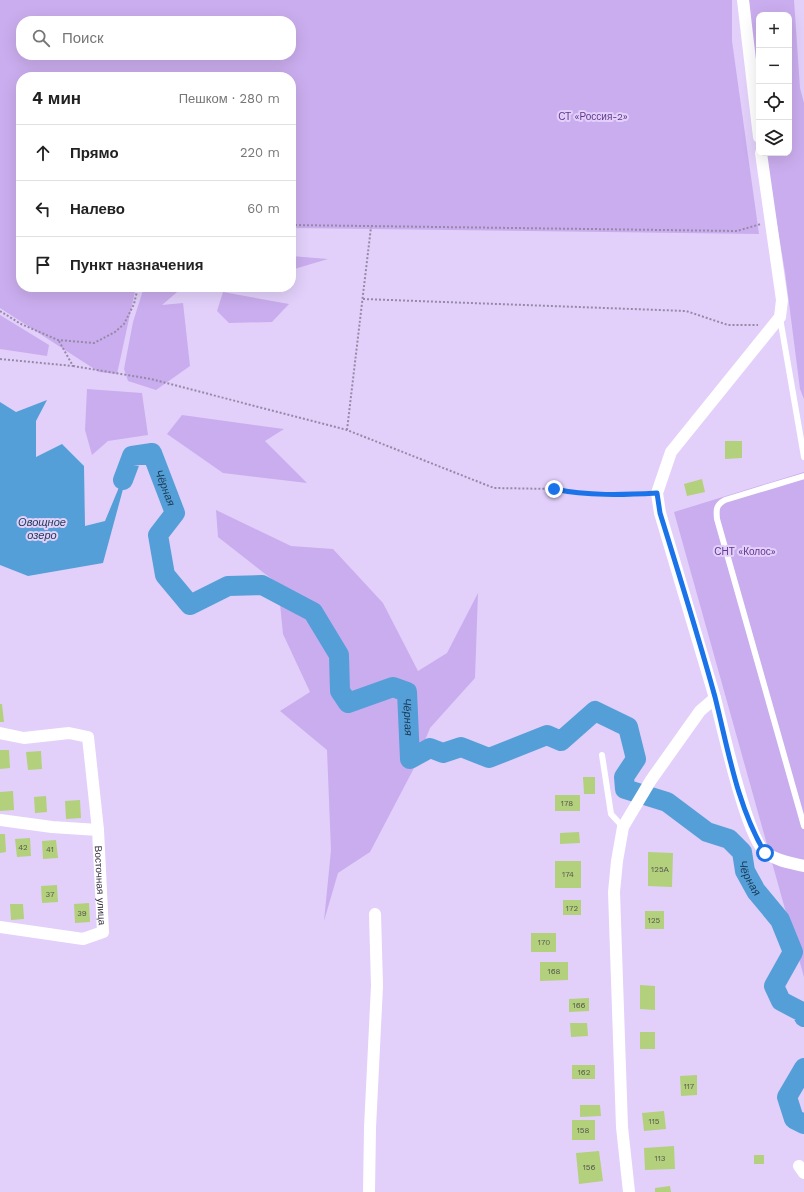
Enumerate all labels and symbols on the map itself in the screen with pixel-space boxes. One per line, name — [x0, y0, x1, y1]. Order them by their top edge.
park label: СТ «Россия-2» — [558, 111, 628, 122]
water label: Чёрная — [152, 468, 178, 508]
route end — [545, 480, 563, 498]
water label: Овощное озеро — [18, 516, 66, 542]
park label: СНТ «Колос» — [714, 546, 776, 557]
water label: Чёрная — [401, 698, 415, 736]
house number: 178 — [561, 799, 573, 808]
house number: 42 — [18, 843, 28, 852]
route start — [756, 844, 774, 862]
house number: 41 — [46, 845, 54, 854]
street label: Восточная улица — [93, 845, 108, 926]
water label: Чёрная — [737, 859, 764, 898]
house number: 125А — [651, 865, 670, 874]
house number: 174 — [562, 870, 574, 879]
house number: 37 — [46, 890, 55, 899]
house number: 172 — [566, 904, 578, 913]
house number: 39 — [77, 909, 87, 918]
house number: 125 — [648, 916, 661, 925]
house number: 170 — [538, 938, 550, 947]
house number: 168 — [548, 967, 561, 976]
house number: 166 — [573, 1001, 586, 1010]
house number: 162 — [578, 1068, 591, 1077]
house number: 117 — [684, 1082, 695, 1091]
house number: 115 — [649, 1117, 660, 1126]
house number: 158 — [577, 1126, 589, 1135]
house number: 113 — [655, 1154, 666, 1163]
house number: 156 — [583, 1163, 595, 1172]

